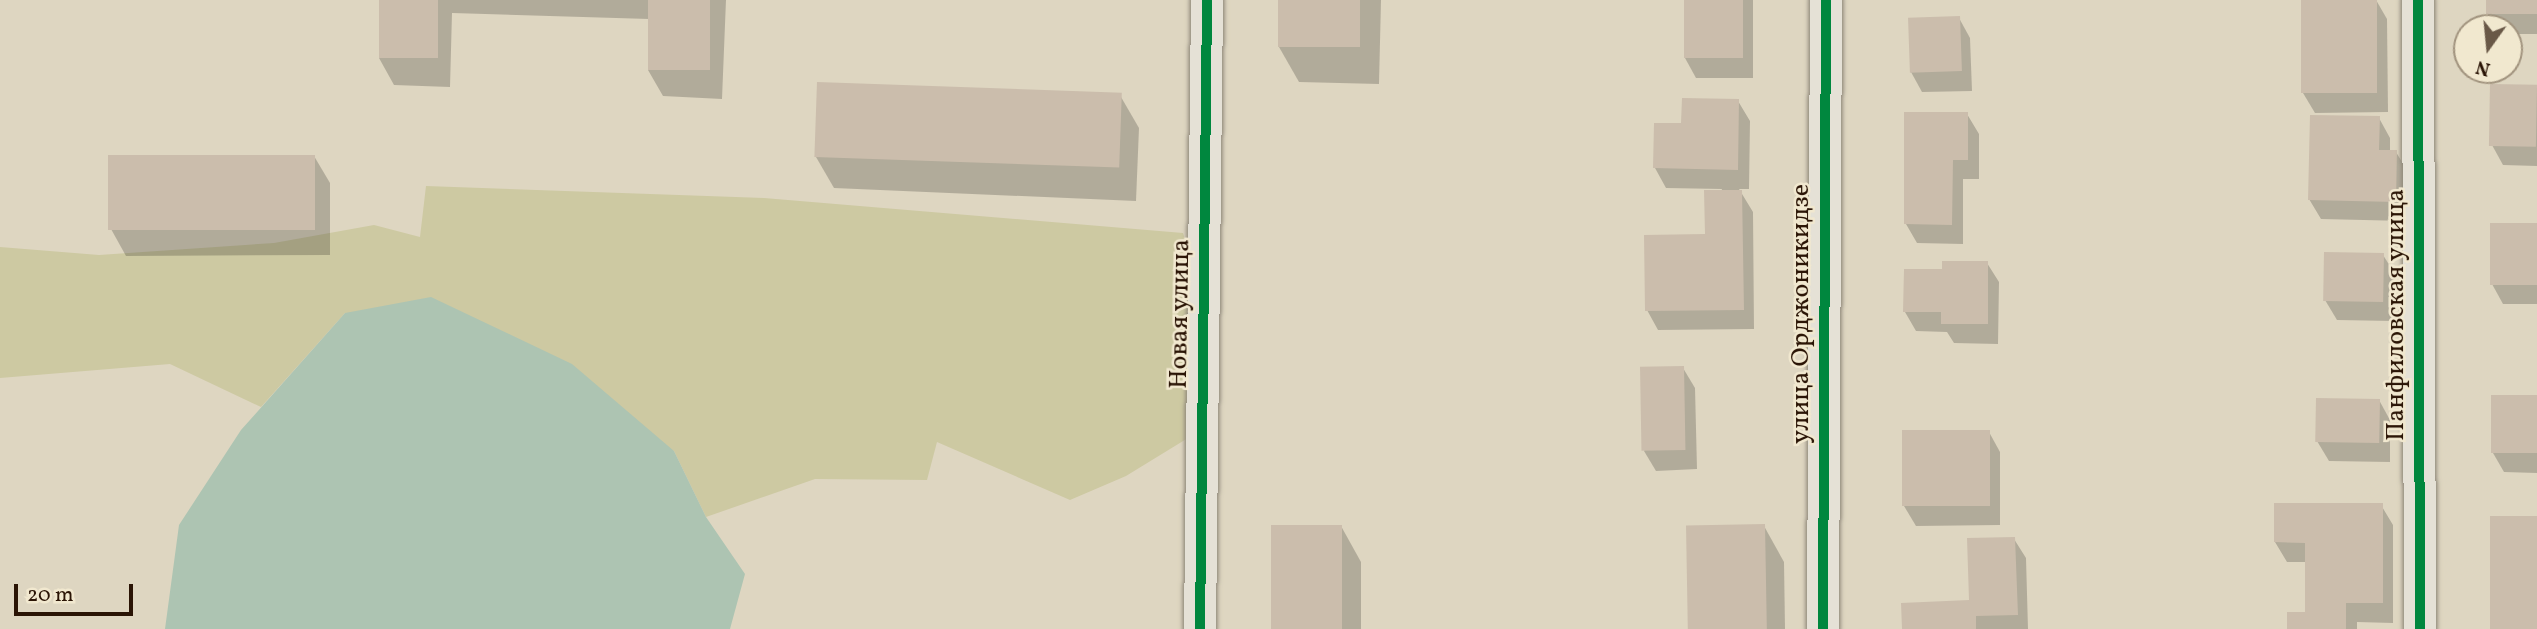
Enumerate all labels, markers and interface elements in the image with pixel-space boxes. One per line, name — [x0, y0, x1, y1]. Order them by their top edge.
north arrow — [2453, 14, 2523, 84]
text: N — [2473, 53, 2493, 82]
street label: улица Орджоникидзе — [1786, 184, 1818, 444]
street label: Панфиловская улица — [2381, 189, 2413, 441]
street label: Новая улица — [1164, 238, 1198, 390]
scale bar — [18, 570, 136, 614]
text: 20 m — [27, 581, 73, 610]

